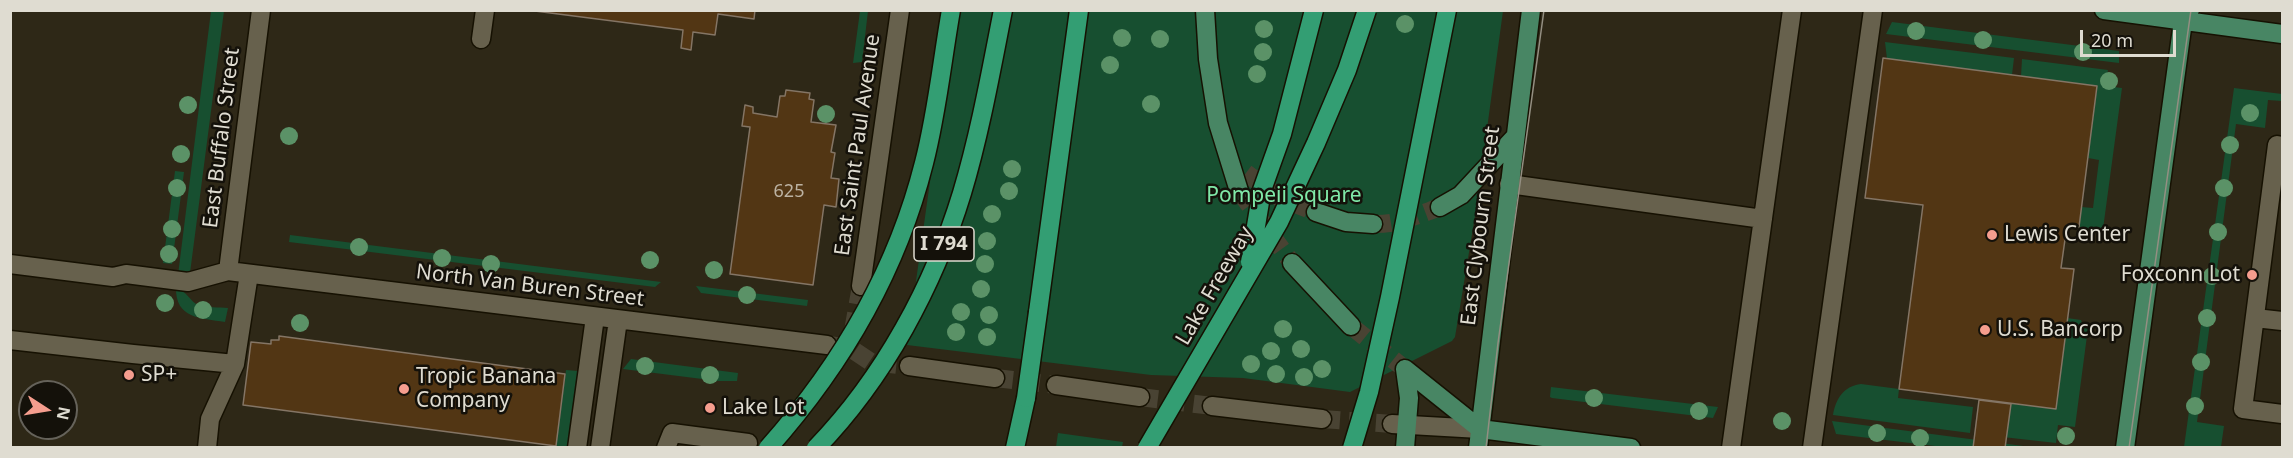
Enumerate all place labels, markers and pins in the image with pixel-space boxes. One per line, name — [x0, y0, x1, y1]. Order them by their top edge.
place label: Lewis Center — [2004, 222, 2130, 248]
marker: Lewis Center — [1985, 228, 1999, 242]
place label: Foxconn Lot — [2121, 262, 2240, 288]
marker: Foxconn Lot — [2245, 268, 2259, 282]
place label: U.S. Bancorp — [1997, 317, 2123, 343]
marker: U.S. Bancorp — [1978, 323, 1992, 337]
place label: SP+ — [141, 362, 177, 388]
place label: Tropic Banana Company — [416, 364, 556, 414]
marker: SP+ — [122, 368, 136, 382]
marker: Tropic Banana Company — [397, 382, 411, 396]
place label: Lake Lot — [722, 395, 805, 421]
marker: Lake Lot — [703, 401, 717, 415]

